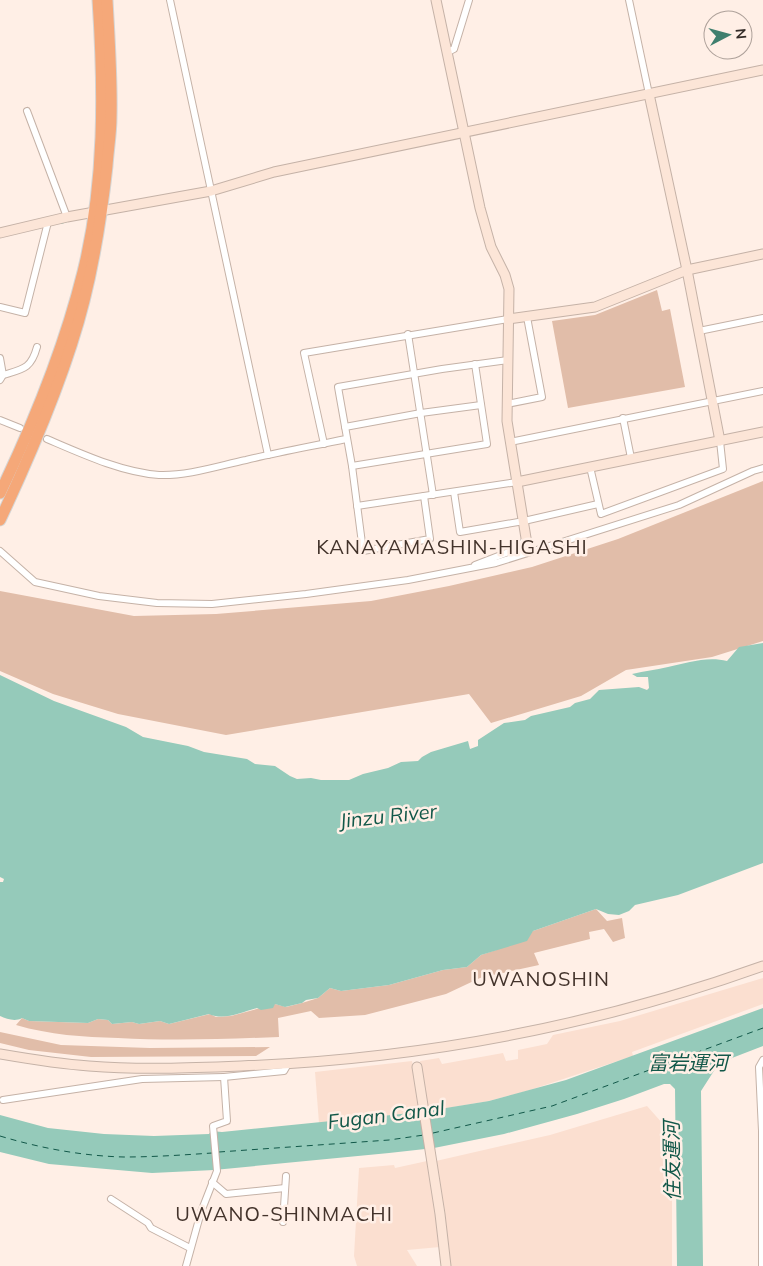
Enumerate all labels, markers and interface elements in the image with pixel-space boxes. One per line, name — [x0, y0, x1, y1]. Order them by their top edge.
north arrow — [703, 10, 753, 60]
text: N — [731, 27, 750, 40]
district label: KANAYAMASHIN-HIGASHI — [316, 534, 588, 559]
water label: Jinzu River — [336, 798, 438, 833]
district label: UWANOSHIN — [472, 966, 610, 991]
water label: 富岩運河 — [648, 1050, 732, 1075]
water label: Fugan Canal — [326, 1095, 446, 1134]
water label: 住友運河 — [658, 1117, 685, 1201]
district label: UWANO-SHINMACHI — [175, 1201, 393, 1226]

